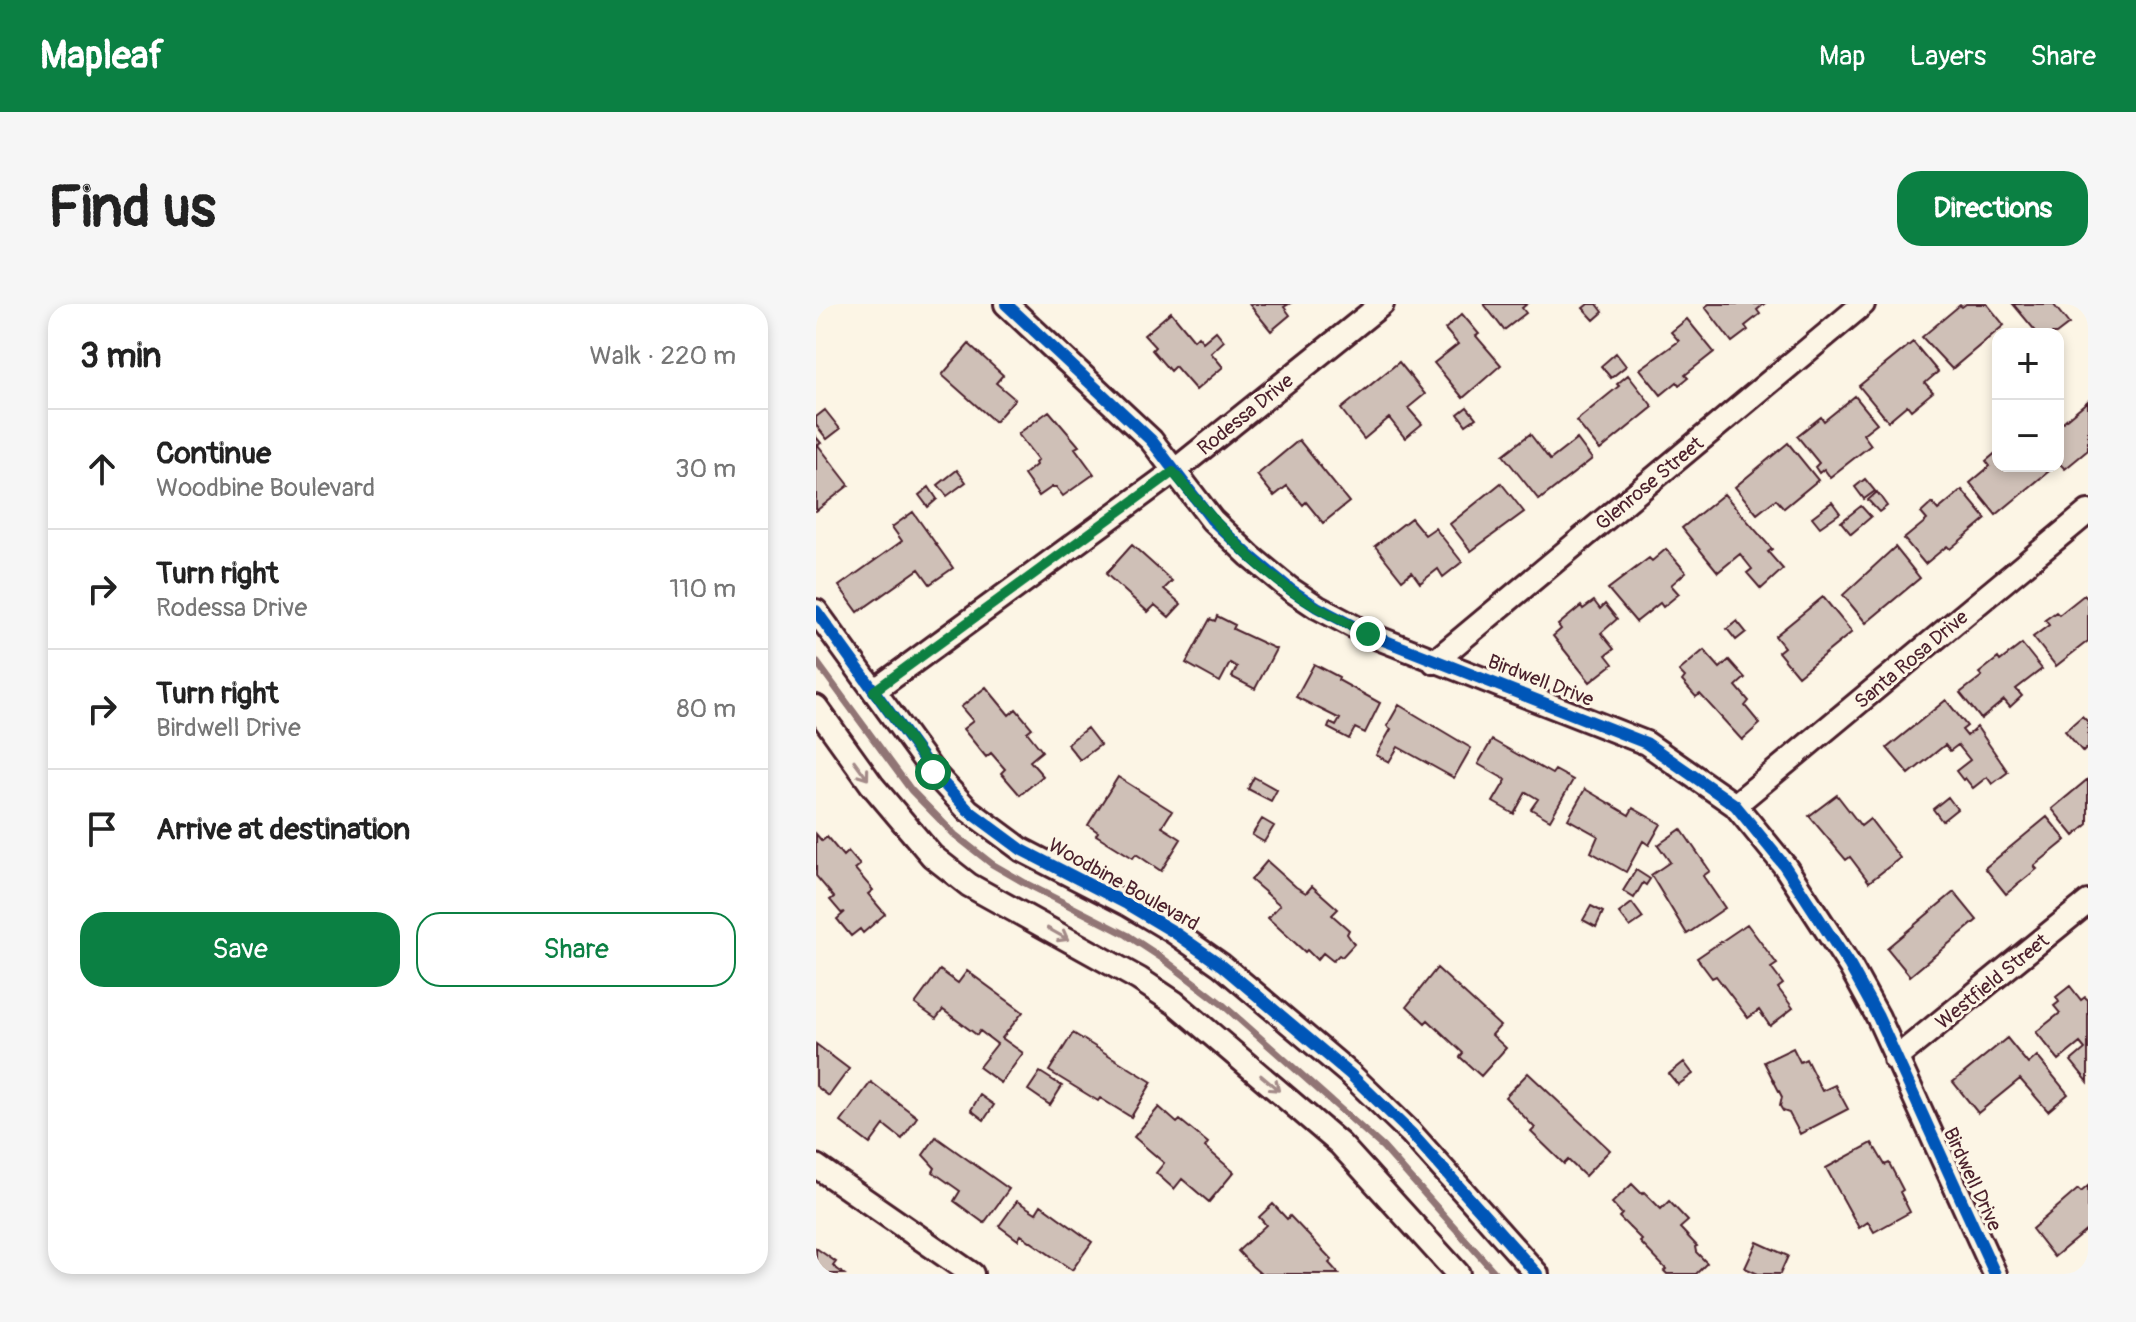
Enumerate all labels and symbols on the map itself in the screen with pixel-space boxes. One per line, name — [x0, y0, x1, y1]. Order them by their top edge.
street label: Rodessa Drive — [1192, 368, 1299, 461]
street label: Glenrose Street — [1590, 430, 1709, 536]
street label: Santa Rosa Drive — [1849, 604, 1973, 714]
route end — [1350, 616, 1386, 652]
street label: Birdwell Drive — [1484, 649, 1597, 712]
route start — [915, 754, 951, 790]
one-way arrow — [852, 759, 869, 780]
street label: Woodbine Boulevard — [1044, 833, 1204, 936]
one-way arrow — [1046, 926, 1070, 942]
street label: Westfield Street — [1931, 927, 2055, 1035]
one-way arrow — [1259, 1074, 1279, 1092]
street label: Birdwell Drive — [1938, 1123, 2007, 1235]

